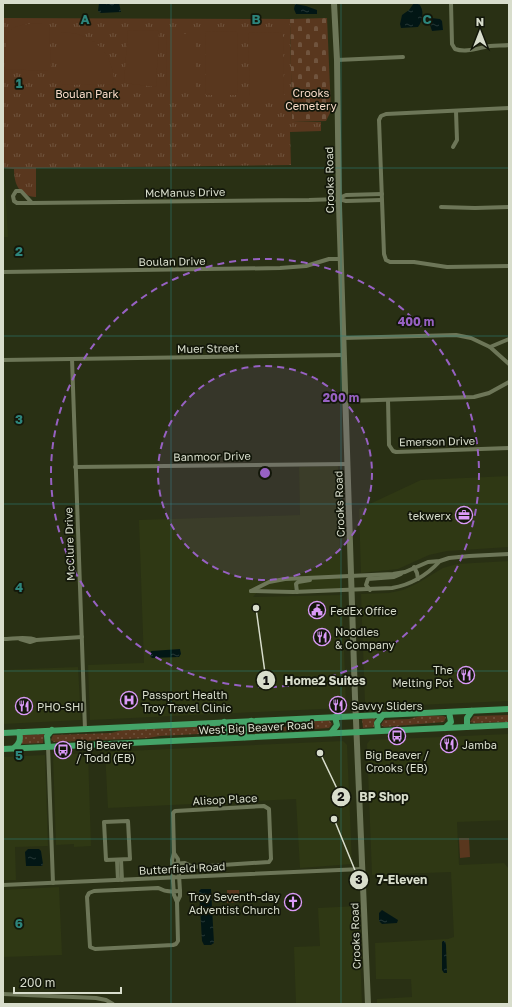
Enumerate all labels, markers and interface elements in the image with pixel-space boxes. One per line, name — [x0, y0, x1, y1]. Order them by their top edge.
text: A — [80, 11, 90, 27]
text: B — [251, 11, 261, 27]
text: C — [422, 11, 432, 27]
north arrow — [460, 12, 500, 52]
text: N — [476, 15, 484, 28]
text: 1 — [16, 75, 23, 91]
park label: Crooks Cemetery — [285, 86, 337, 112]
park label: Boulan Park — [55, 87, 119, 100]
street label: Crooks Road — [322, 147, 336, 213]
street label: McManus Drive — [145, 185, 225, 199]
text: 2 — [15, 243, 23, 259]
street label: Boulan Drive — [138, 254, 206, 268]
text: 400 m — [398, 314, 434, 329]
street label: Muer Street — [177, 341, 239, 355]
text: 200 m — [323, 390, 359, 405]
text: 3 — [15, 411, 23, 427]
street label: Emerson Drive — [399, 434, 475, 448]
street label: Banmoor Drive — [173, 449, 251, 463]
centre of rings — [258, 466, 272, 480]
street label: Crooks Road — [331, 470, 347, 538]
office icon: tekwerx — [454, 505, 474, 525]
street label: McClure Drive — [61, 507, 77, 581]
place label: tekwerx — [408, 509, 451, 522]
text: 4 — [15, 579, 23, 595]
public building icon: FedEx Office — [307, 600, 327, 620]
place label: FedEx Office — [330, 604, 397, 617]
place label: Noodles & Company — [335, 625, 395, 651]
restaurant icon: Noodles & Company — [312, 627, 332, 647]
place label: The Melting Pot — [392, 663, 453, 689]
restaurant icon: The Melting Pot — [456, 665, 476, 685]
callout: Home2 Suites — [256, 668, 373, 692]
text: 1 — [263, 673, 269, 688]
text: Home2 Suites — [284, 673, 366, 688]
place label: Passport Health Troy Travel Clinic — [142, 688, 232, 714]
hospital icon: Passport Health Troy Travel Clinic — [119, 690, 139, 710]
restaurant icon: Savvy Sliders — [328, 695, 348, 715]
restaurant icon: PHO-SHI — [14, 696, 34, 716]
place label: Savvy Sliders — [351, 699, 423, 712]
place label: PHO-SHI — [37, 700, 84, 713]
street label: West Big Beaver Road — [198, 717, 314, 737]
bus stop icon: Big Beaver / Crooks (EB) — [387, 726, 407, 746]
restaurant icon: Jamba — [439, 734, 459, 754]
place label: Big Beaver / Todd (EB) — [76, 738, 135, 764]
place label: Jamba — [462, 738, 497, 751]
bus stop icon: Big Beaver / Todd (EB) — [53, 740, 73, 760]
text: 5 — [15, 747, 23, 763]
place label: Big Beaver / Crooks (EB) — [365, 748, 429, 774]
callout: BP Shop — [331, 785, 417, 809]
text: 2 — [337, 789, 345, 804]
text: BP Shop — [359, 789, 409, 804]
street label: Alisop Place — [192, 791, 258, 807]
street label: Butterfield Road — [138, 859, 226, 877]
callout: 7-Eleven — [349, 868, 436, 892]
text: 3 — [355, 872, 363, 887]
text: 7-Eleven — [377, 872, 427, 887]
place label: Troy Seventh-day Adventist Church — [188, 890, 280, 916]
church icon: Troy Seventh-day Adventist Church — [283, 892, 303, 912]
street label: Crooks Road — [347, 902, 363, 970]
text: 6 — [15, 915, 23, 931]
scale bar — [14, 969, 121, 995]
text: 200 m — [20, 975, 55, 990]

